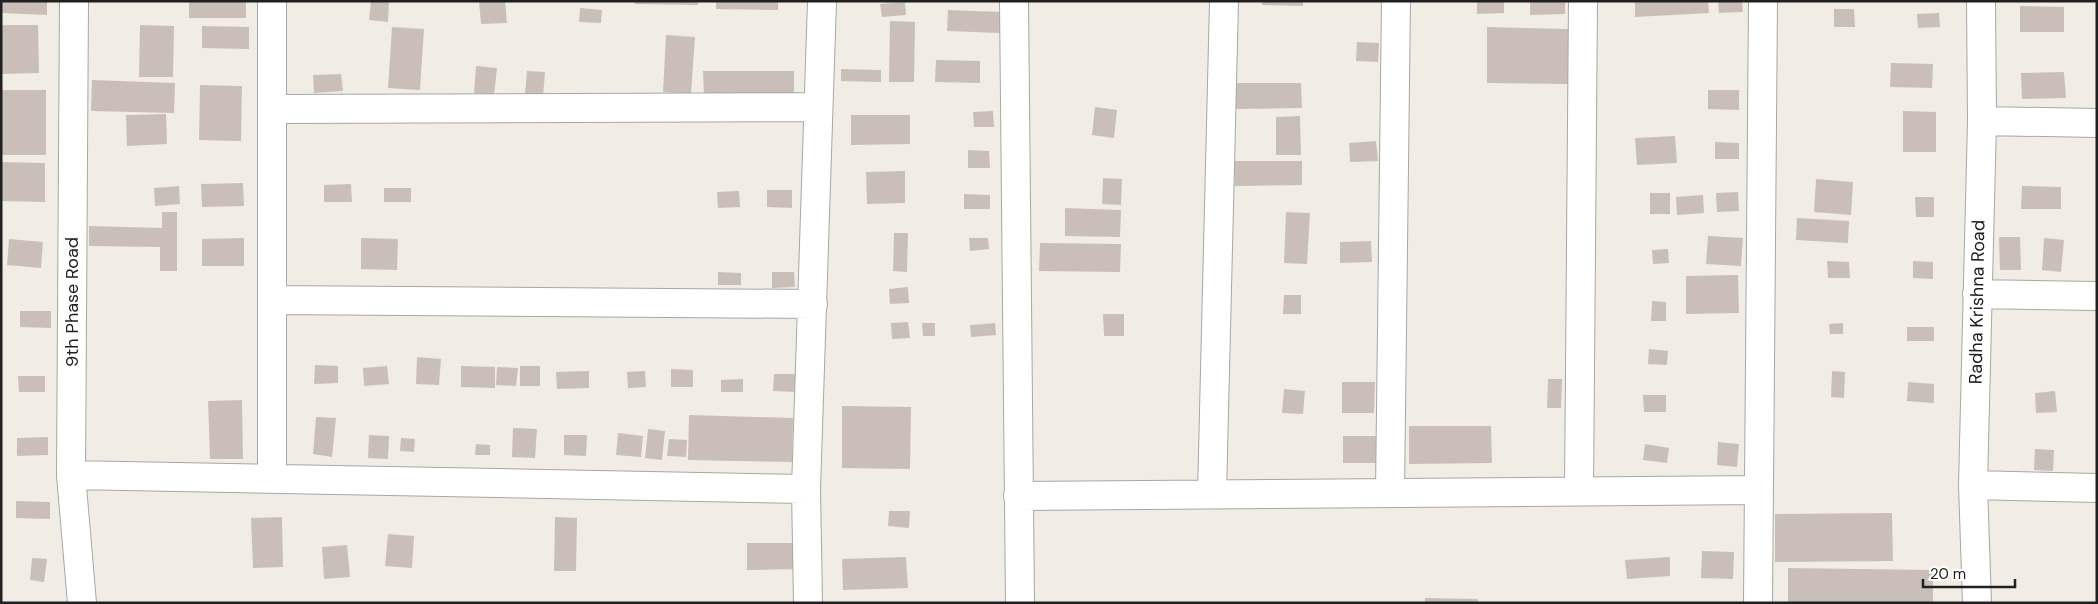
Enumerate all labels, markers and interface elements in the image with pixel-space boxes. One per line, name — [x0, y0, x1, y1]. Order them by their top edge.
street label: Radha Krishna Road — [1964, 220, 1990, 384]
street label: 9th Phase Road — [60, 237, 84, 367]
scale bar — [1923, 556, 2016, 588]
text: 20 m — [1930, 564, 1966, 584]

